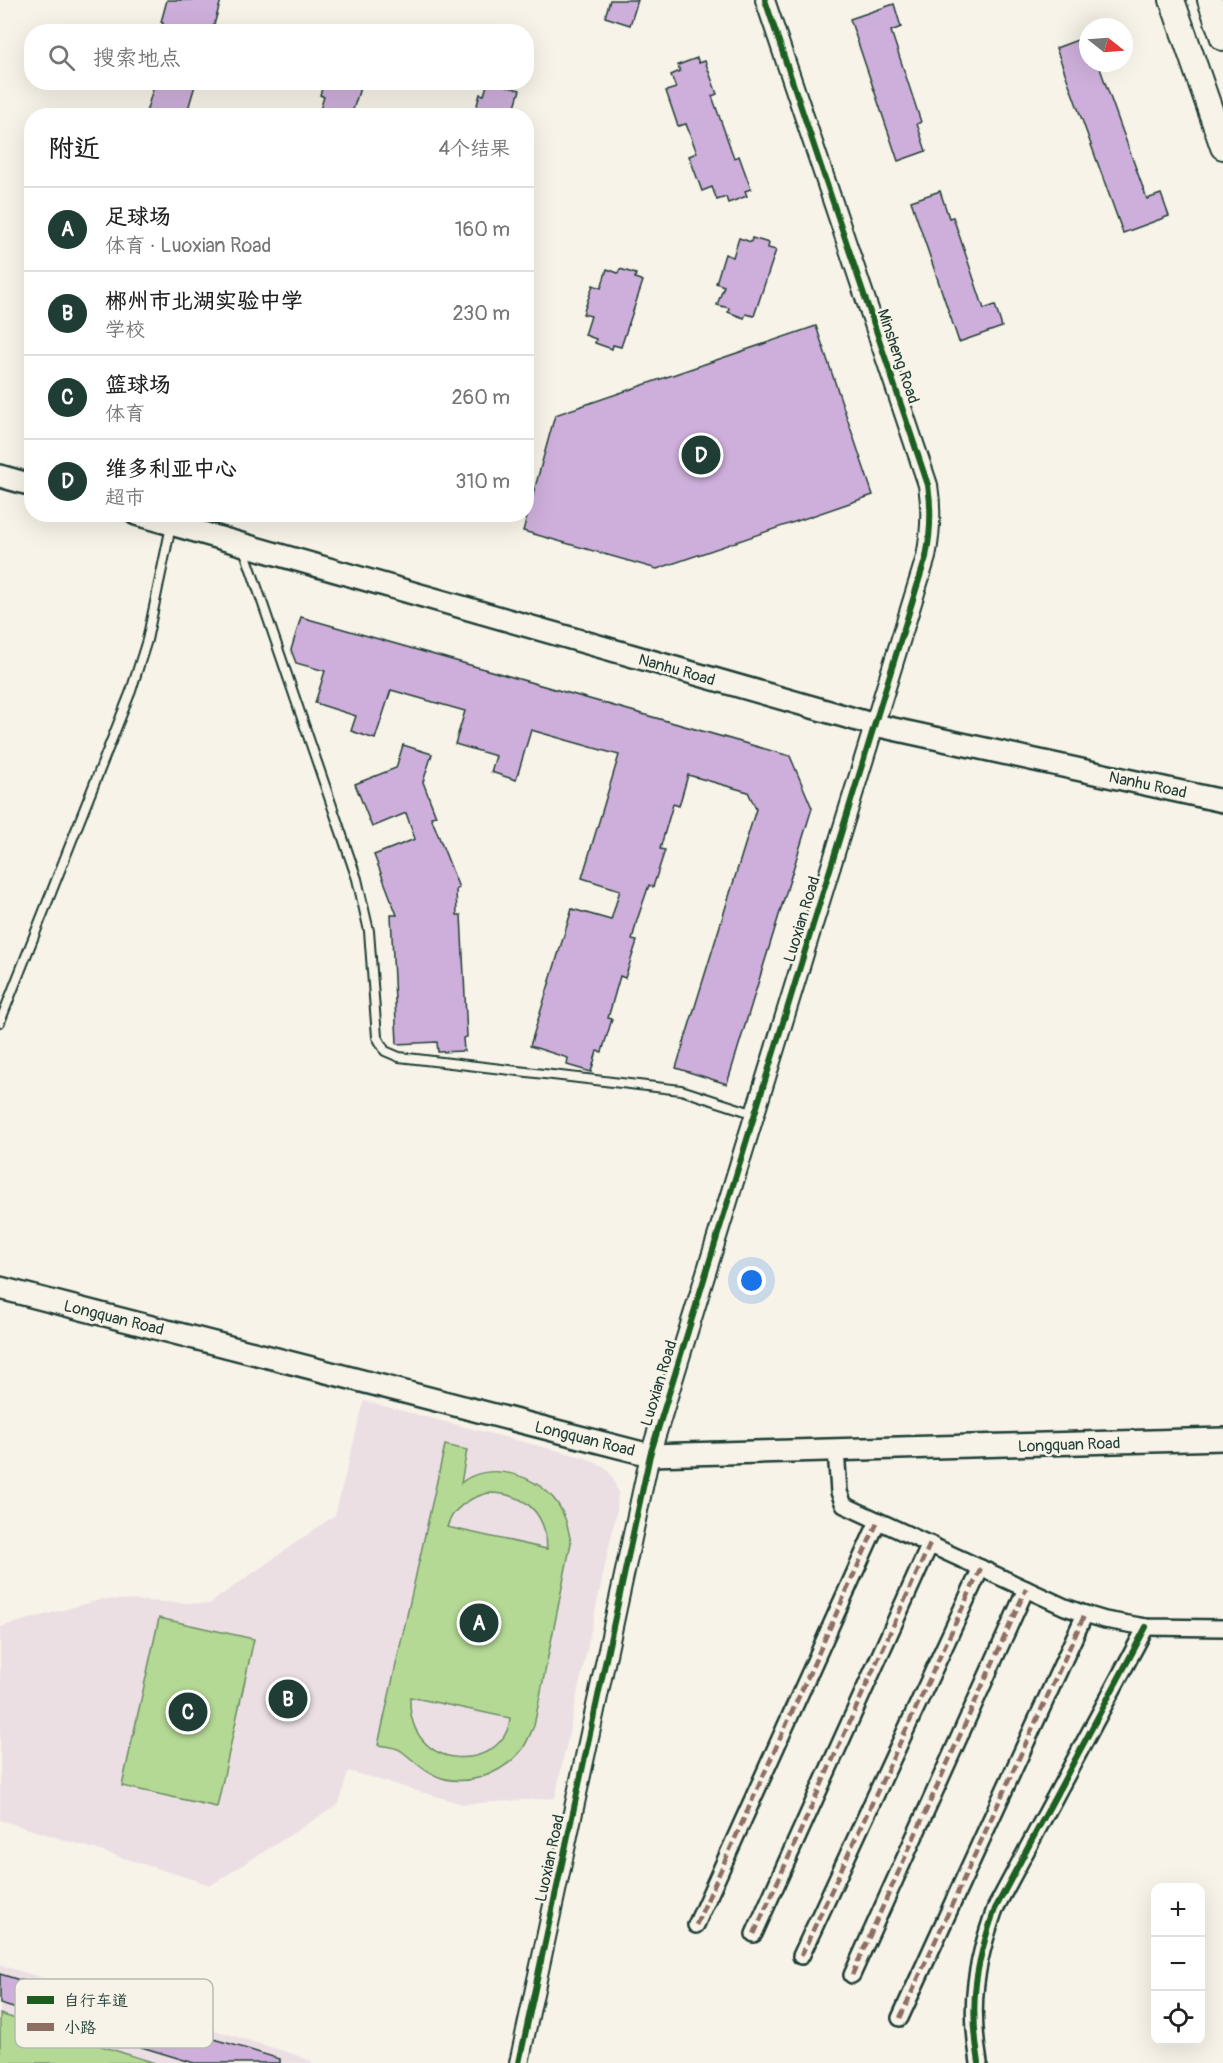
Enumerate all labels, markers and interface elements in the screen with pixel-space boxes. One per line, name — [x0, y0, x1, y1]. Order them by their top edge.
north arrow — [1079, 18, 1133, 72]
search box — [24, 24, 534, 90]
icon: search — [45, 41, 78, 74]
text: 搜索地点 — [93, 44, 181, 72]
text: 附近 — [48, 133, 100, 165]
text: 4个结果 — [438, 136, 510, 161]
text: 足球场 — [105, 203, 171, 231]
text: A — [61, 217, 74, 242]
text: 160 m — [455, 217, 510, 242]
text: 体育 · Luoxian Road — [105, 233, 271, 258]
text: 郴州市北湖实验中学 — [105, 287, 303, 315]
text: B — [62, 301, 73, 326]
text: 230 m — [453, 301, 510, 326]
street label: Minsheng Road — [873, 306, 924, 406]
text: 学校 — [105, 317, 145, 342]
text: 篮球场 — [105, 371, 171, 399]
text: C — [61, 385, 74, 410]
text: 260 m — [451, 385, 510, 410]
text: 体育 — [105, 401, 145, 426]
pin: D — [682, 432, 720, 478]
text: 维多利亚中心 — [105, 455, 237, 483]
text: D — [61, 469, 74, 494]
text: 310 m — [455, 469, 510, 494]
text: 超市 — [105, 485, 145, 510]
street label: Nanhu Road — [636, 649, 717, 690]
street label: Nanhu Road — [1107, 767, 1189, 803]
street label: Luoxian Road — [779, 874, 825, 965]
your location — [737, 1266, 766, 1295]
street label: Longquan Road — [61, 1296, 166, 1340]
street label: Luoxian Road — [636, 1338, 682, 1429]
street label: Longquan Road — [532, 1417, 637, 1461]
street label: Longquan Road — [1017, 1433, 1121, 1457]
pin: A — [460, 1600, 498, 1646]
pin: B — [268, 1676, 308, 1722]
pin: C — [168, 1690, 207, 1734]
street label: Luoxian Road — [531, 1813, 569, 1904]
map controls — [1151, 1883, 1205, 2045]
button: + — [1151, 1883, 1205, 1937]
button: − — [1151, 1937, 1205, 1991]
legend — [15, 1979, 213, 2048]
text: 自行车道 — [64, 1991, 128, 2011]
button: locate — [1151, 1991, 1205, 2045]
text: 小路 — [64, 2018, 96, 2038]

